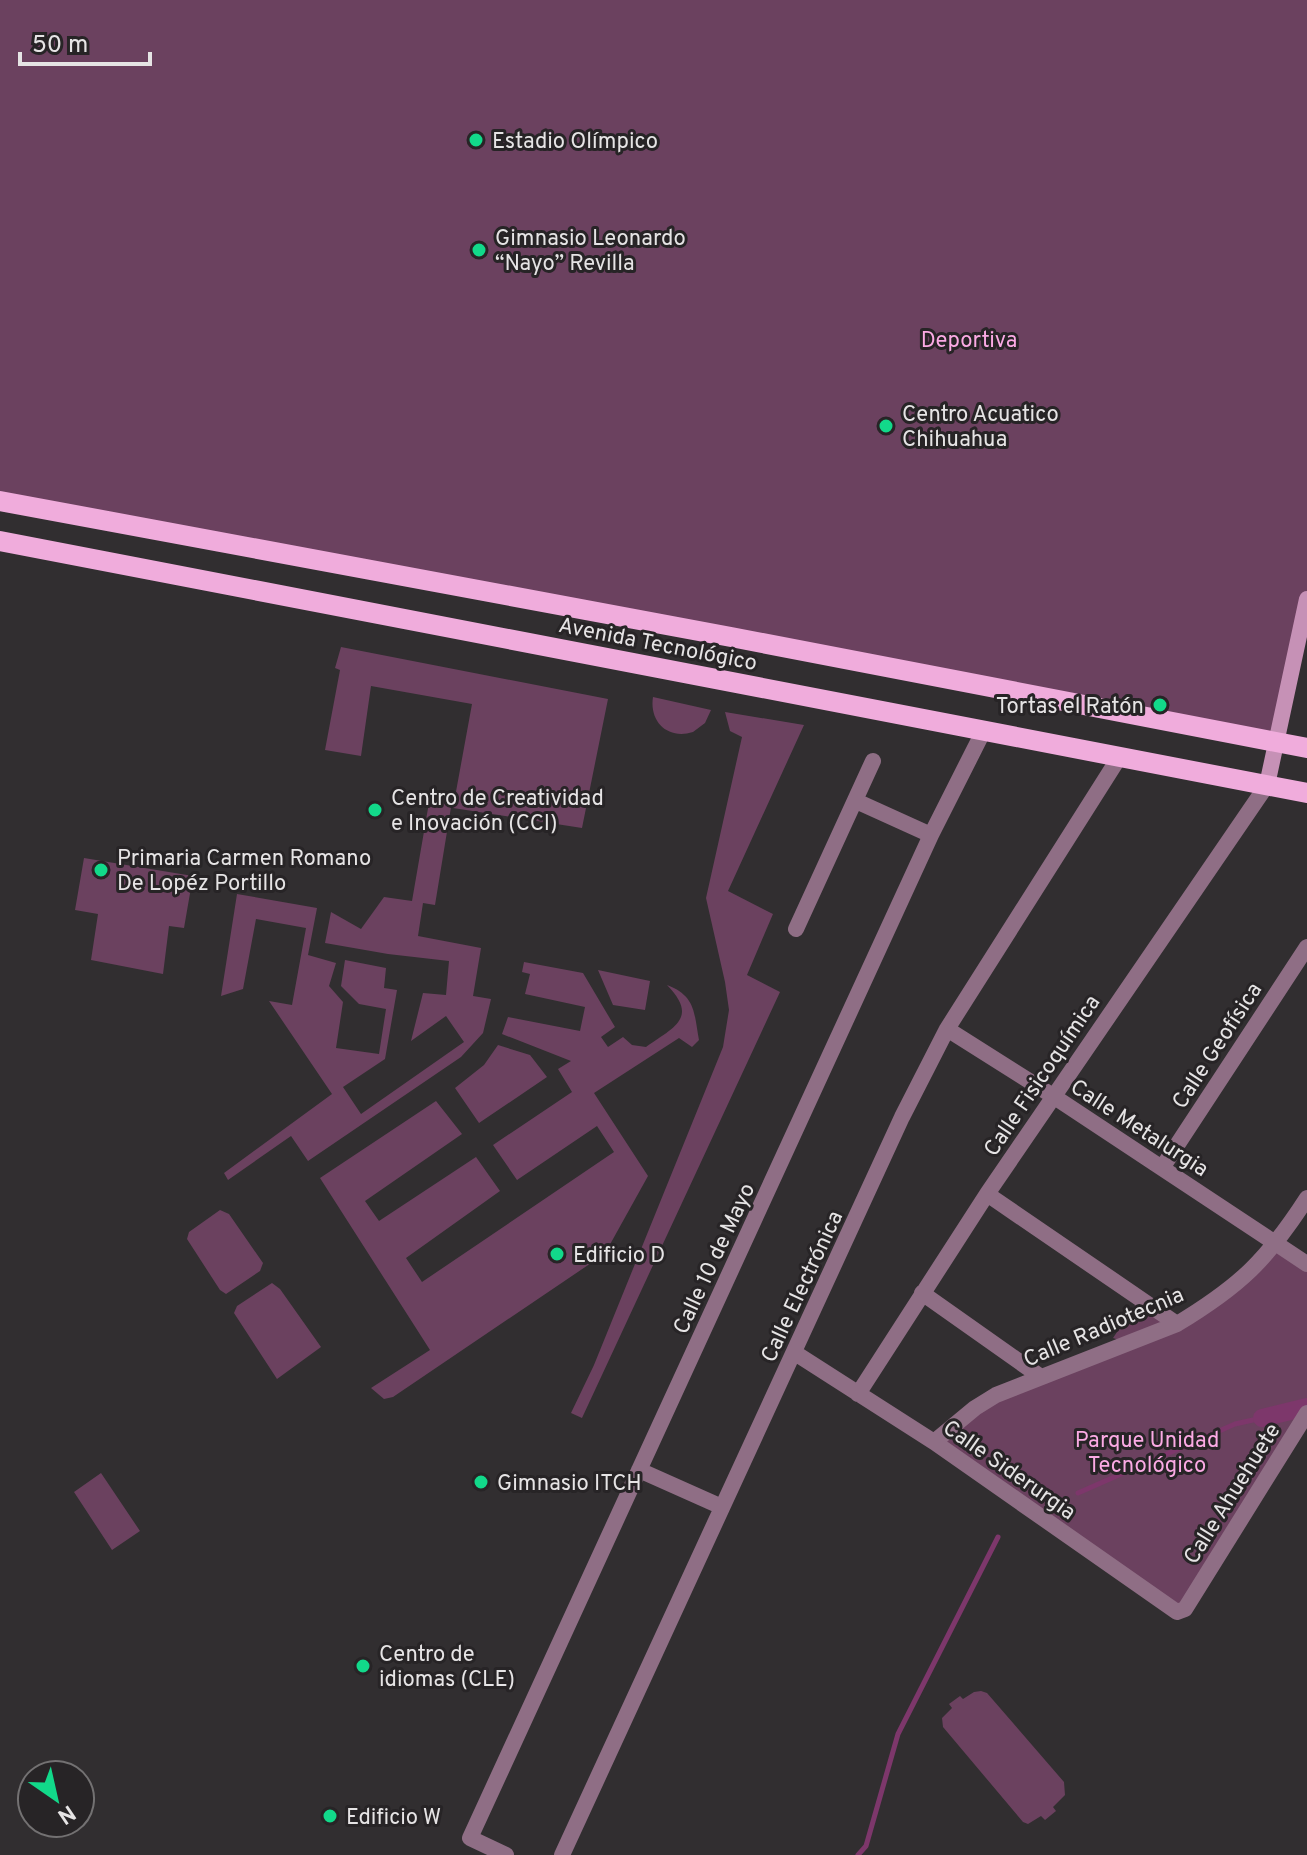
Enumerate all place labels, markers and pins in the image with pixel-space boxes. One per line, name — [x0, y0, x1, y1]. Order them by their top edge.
place label: Estadio Olímpico — [492, 129, 658, 156]
marker: Estadio Olímpico — [467, 131, 485, 149]
place label: Gimnasio Leonardo “Nayo” Revilla — [495, 226, 686, 278]
marker: Gimnasio Leonardo “Nayo” Revilla — [470, 241, 488, 259]
place label: Centro Acuatico Chihuahua — [902, 402, 1059, 454]
marker: Centro Acuatico Chihuahua — [877, 417, 895, 435]
place label: Tortas el Ratón — [996, 694, 1144, 721]
marker: Tortas el Ratón — [1151, 696, 1169, 714]
place label: Centro de Creatividad e Inovación (CCI) — [391, 786, 604, 838]
marker: Centro de Creatividad e Inovación (CCI) — [366, 801, 384, 819]
place label: Primaria Carmen Romano De Lopéz Portillo — [117, 846, 371, 898]
marker: Primaria Carmen Romano De Lopéz Portillo — [92, 861, 110, 879]
place label: Edificio D — [573, 1243, 665, 1270]
marker: Edificio D — [548, 1245, 566, 1263]
place label: Gimnasio ITCH — [497, 1471, 642, 1498]
marker: Gimnasio ITCH — [472, 1473, 490, 1491]
place label: Centro de idiomas (CLE) — [379, 1642, 515, 1694]
marker: Centro de idiomas (CLE) — [354, 1657, 372, 1675]
place label: Edificio W — [346, 1805, 441, 1832]
marker: Edificio W — [321, 1807, 339, 1825]

